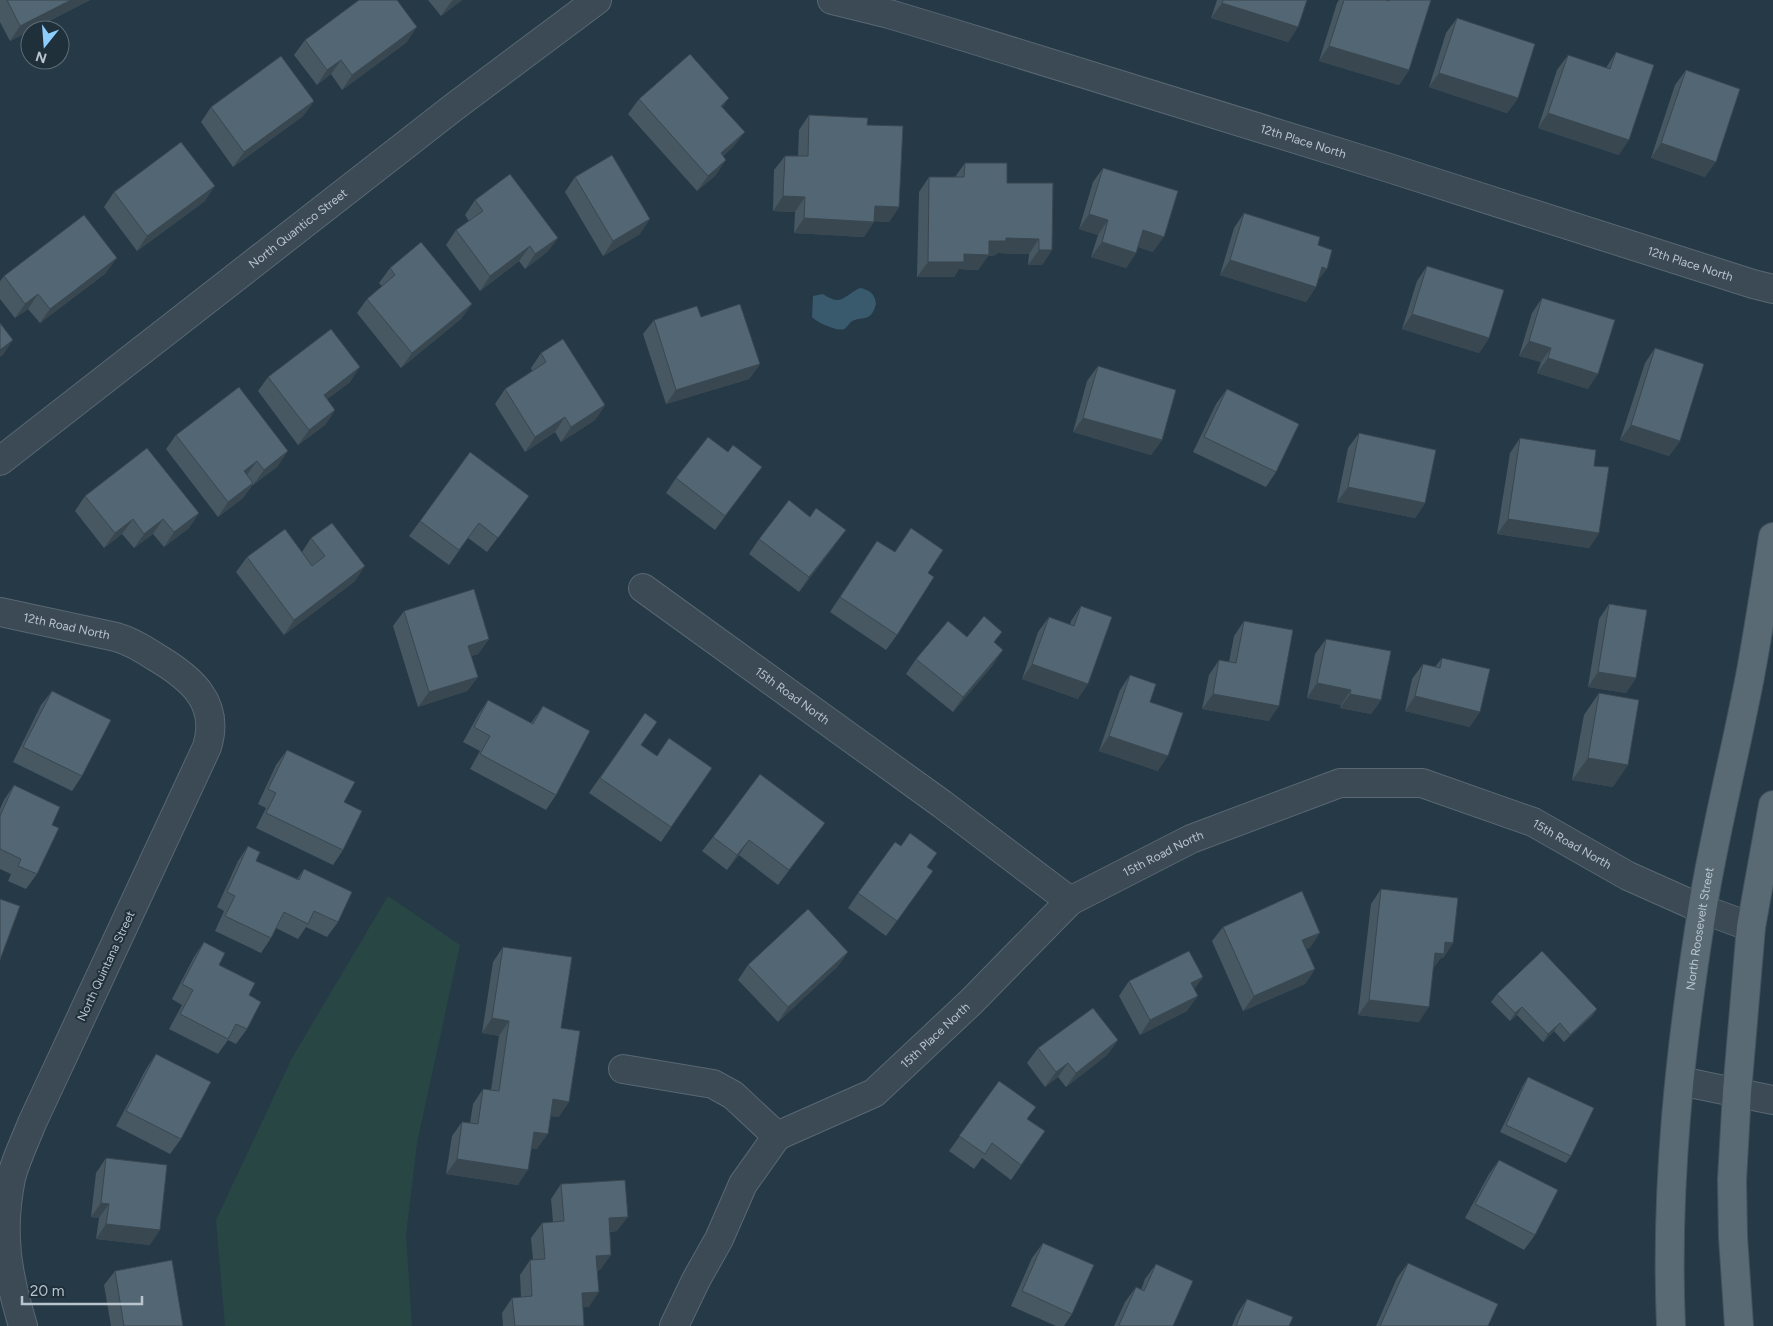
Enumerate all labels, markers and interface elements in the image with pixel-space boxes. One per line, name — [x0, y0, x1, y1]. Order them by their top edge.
north arrow — [20, 20, 70, 70]
text: N — [34, 47, 49, 67]
street label: 12th Place North — [1258, 122, 1348, 161]
street label: North Quantico Street — [246, 186, 350, 271]
street label: 12th Place North — [1646, 244, 1735, 284]
street label: 12th Road North — [22, 610, 111, 643]
street label: 15th Road North — [752, 664, 832, 727]
street label: 15th Road North — [1530, 816, 1614, 872]
street label: 15th Road North — [1121, 828, 1206, 880]
street label: North Roosevelt Street — [1683, 866, 1717, 991]
street label: North Quintana Street — [74, 908, 138, 1023]
street label: 15th Place North — [898, 1000, 973, 1071]
scale bar — [22, 1274, 142, 1306]
text: 20 m — [30, 1282, 64, 1300]

